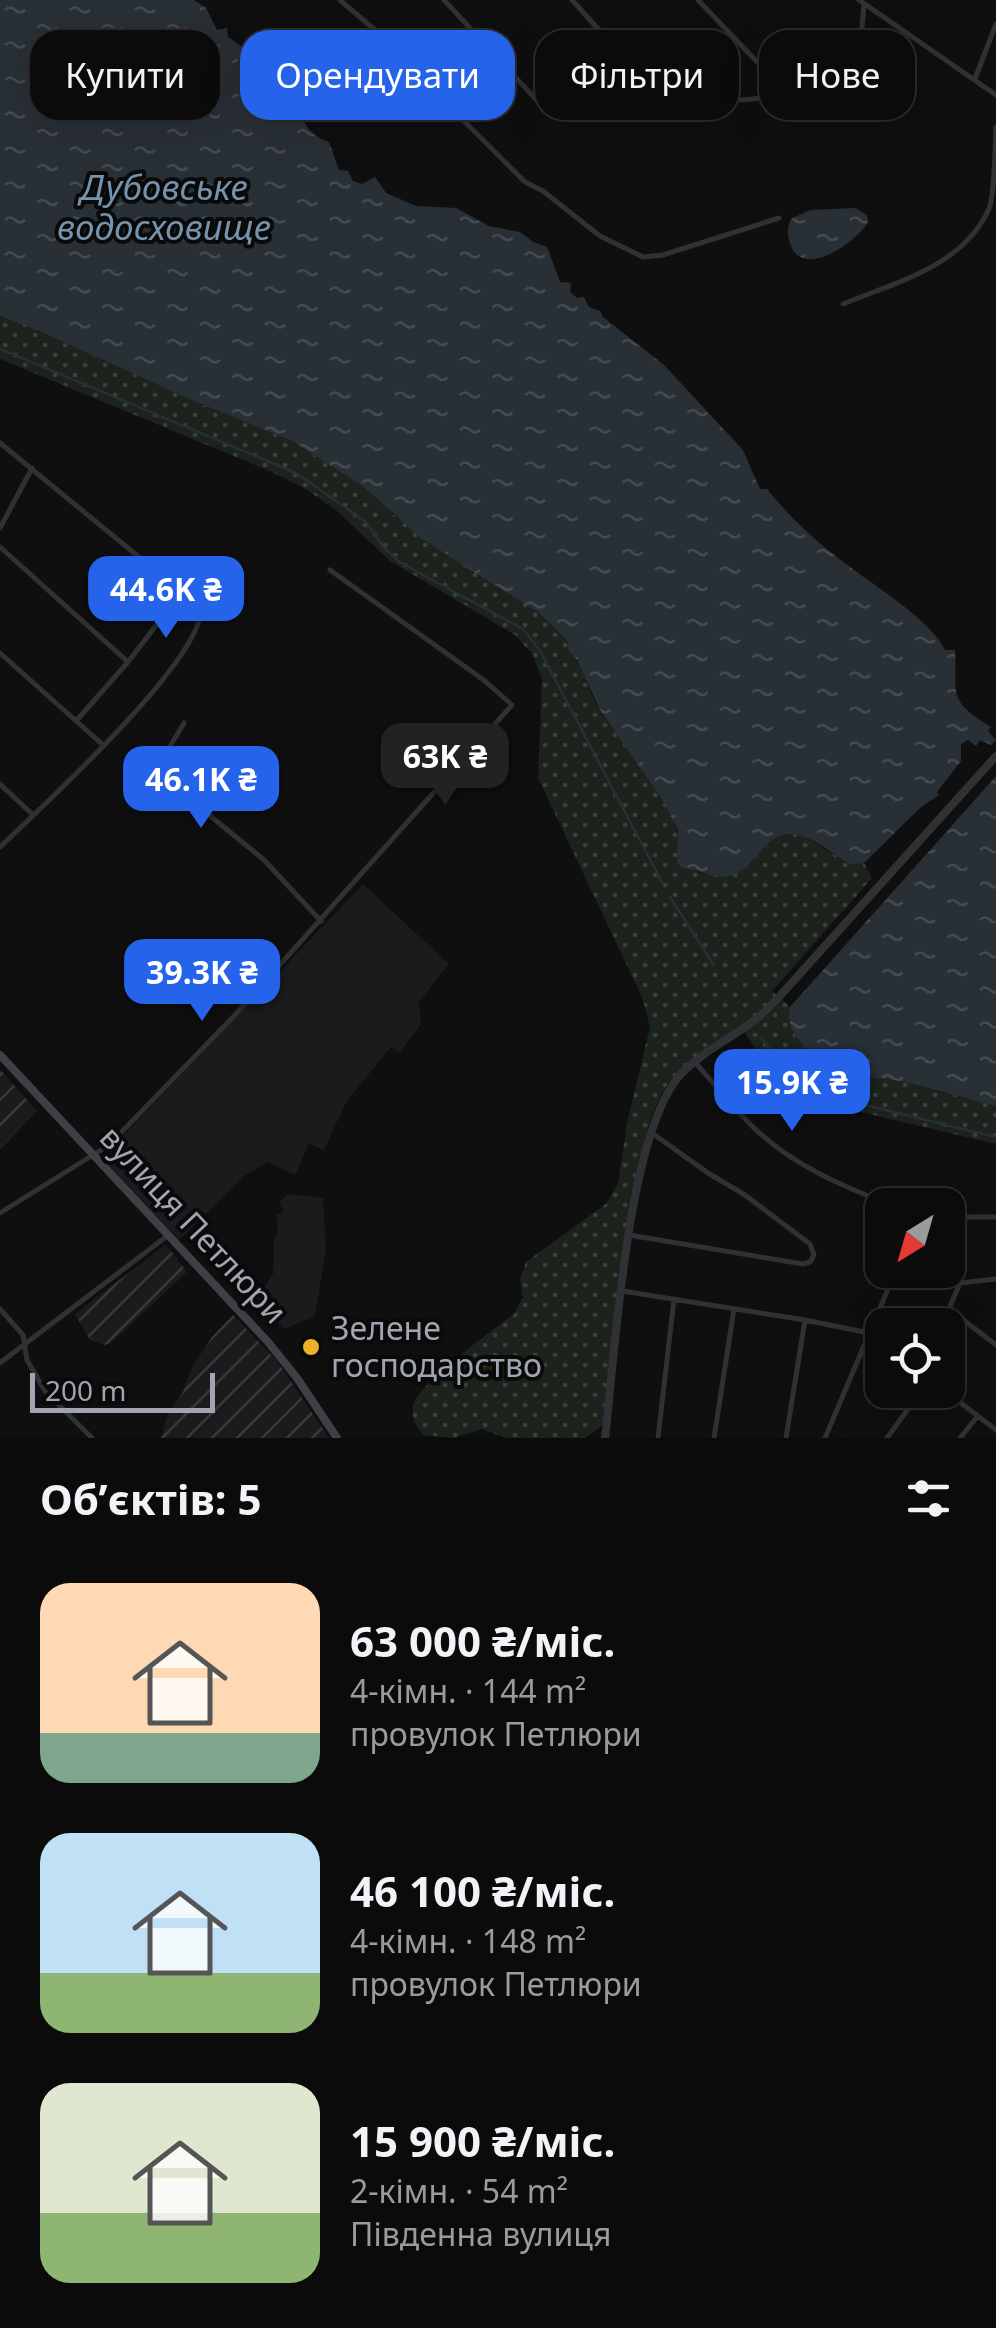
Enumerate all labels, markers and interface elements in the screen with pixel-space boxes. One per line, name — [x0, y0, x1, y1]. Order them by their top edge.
chip: Купити — [30, 30, 220, 120]
chip: Орендувати — [240, 30, 515, 120]
chip: Фільтри — [535, 30, 739, 120]
chip: Нове — [759, 30, 915, 120]
water label: Дубовське водосховище — [57, 163, 271, 250]
pin: 44.6K ₴ — [74, 556, 258, 641]
text: 44.6K ₴ — [110, 567, 222, 610]
pin: 63K ₴ — [375, 723, 515, 808]
text: 63K ₴ — [403, 734, 487, 777]
pin: 46.1K ₴ — [109, 746, 293, 831]
text: 46.1K ₴ — [145, 757, 257, 800]
pin: 39.3K ₴ — [110, 939, 294, 1024]
text: 39.3K ₴ — [146, 950, 258, 993]
pin: 15.9K ₴ — [700, 1049, 884, 1134]
text: 15.9K ₴ — [736, 1060, 848, 1103]
street label: вулиця Петлюри — [91, 1116, 297, 1332]
north arrow — [865, 1188, 965, 1288]
map controls — [865, 1188, 965, 1408]
place label: Зелене господарство — [331, 1306, 542, 1386]
button: locate — [865, 1308, 965, 1408]
marker: Зелене господарство — [300, 1336, 322, 1358]
scale bar — [30, 1368, 215, 1412]
text: 200 m — [45, 1371, 127, 1409]
text: Об’єктів: 5 — [40, 1470, 262, 1527]
icon: filters — [901, 1471, 956, 1526]
text: 63 000 ₴/міс. — [350, 1612, 615, 1669]
icon: home — [120, 1623, 240, 1743]
text: 4-кімн. · 144 m² — [350, 1669, 586, 1712]
text: провулок Петлюри — [350, 1712, 642, 1755]
text: 46 100 ₴/міс. — [350, 1862, 615, 1919]
icon: home — [120, 1873, 240, 1993]
text: 4-кімн. · 148 m² — [350, 1919, 586, 1962]
text: провулок Петлюри — [350, 1962, 642, 2005]
text: 15 900 ₴/міс. — [350, 2112, 615, 2169]
icon: home — [120, 2123, 240, 2243]
text: 2-кімн. · 54 m² — [350, 2169, 568, 2212]
text: Південна вулиця — [350, 2212, 611, 2255]

